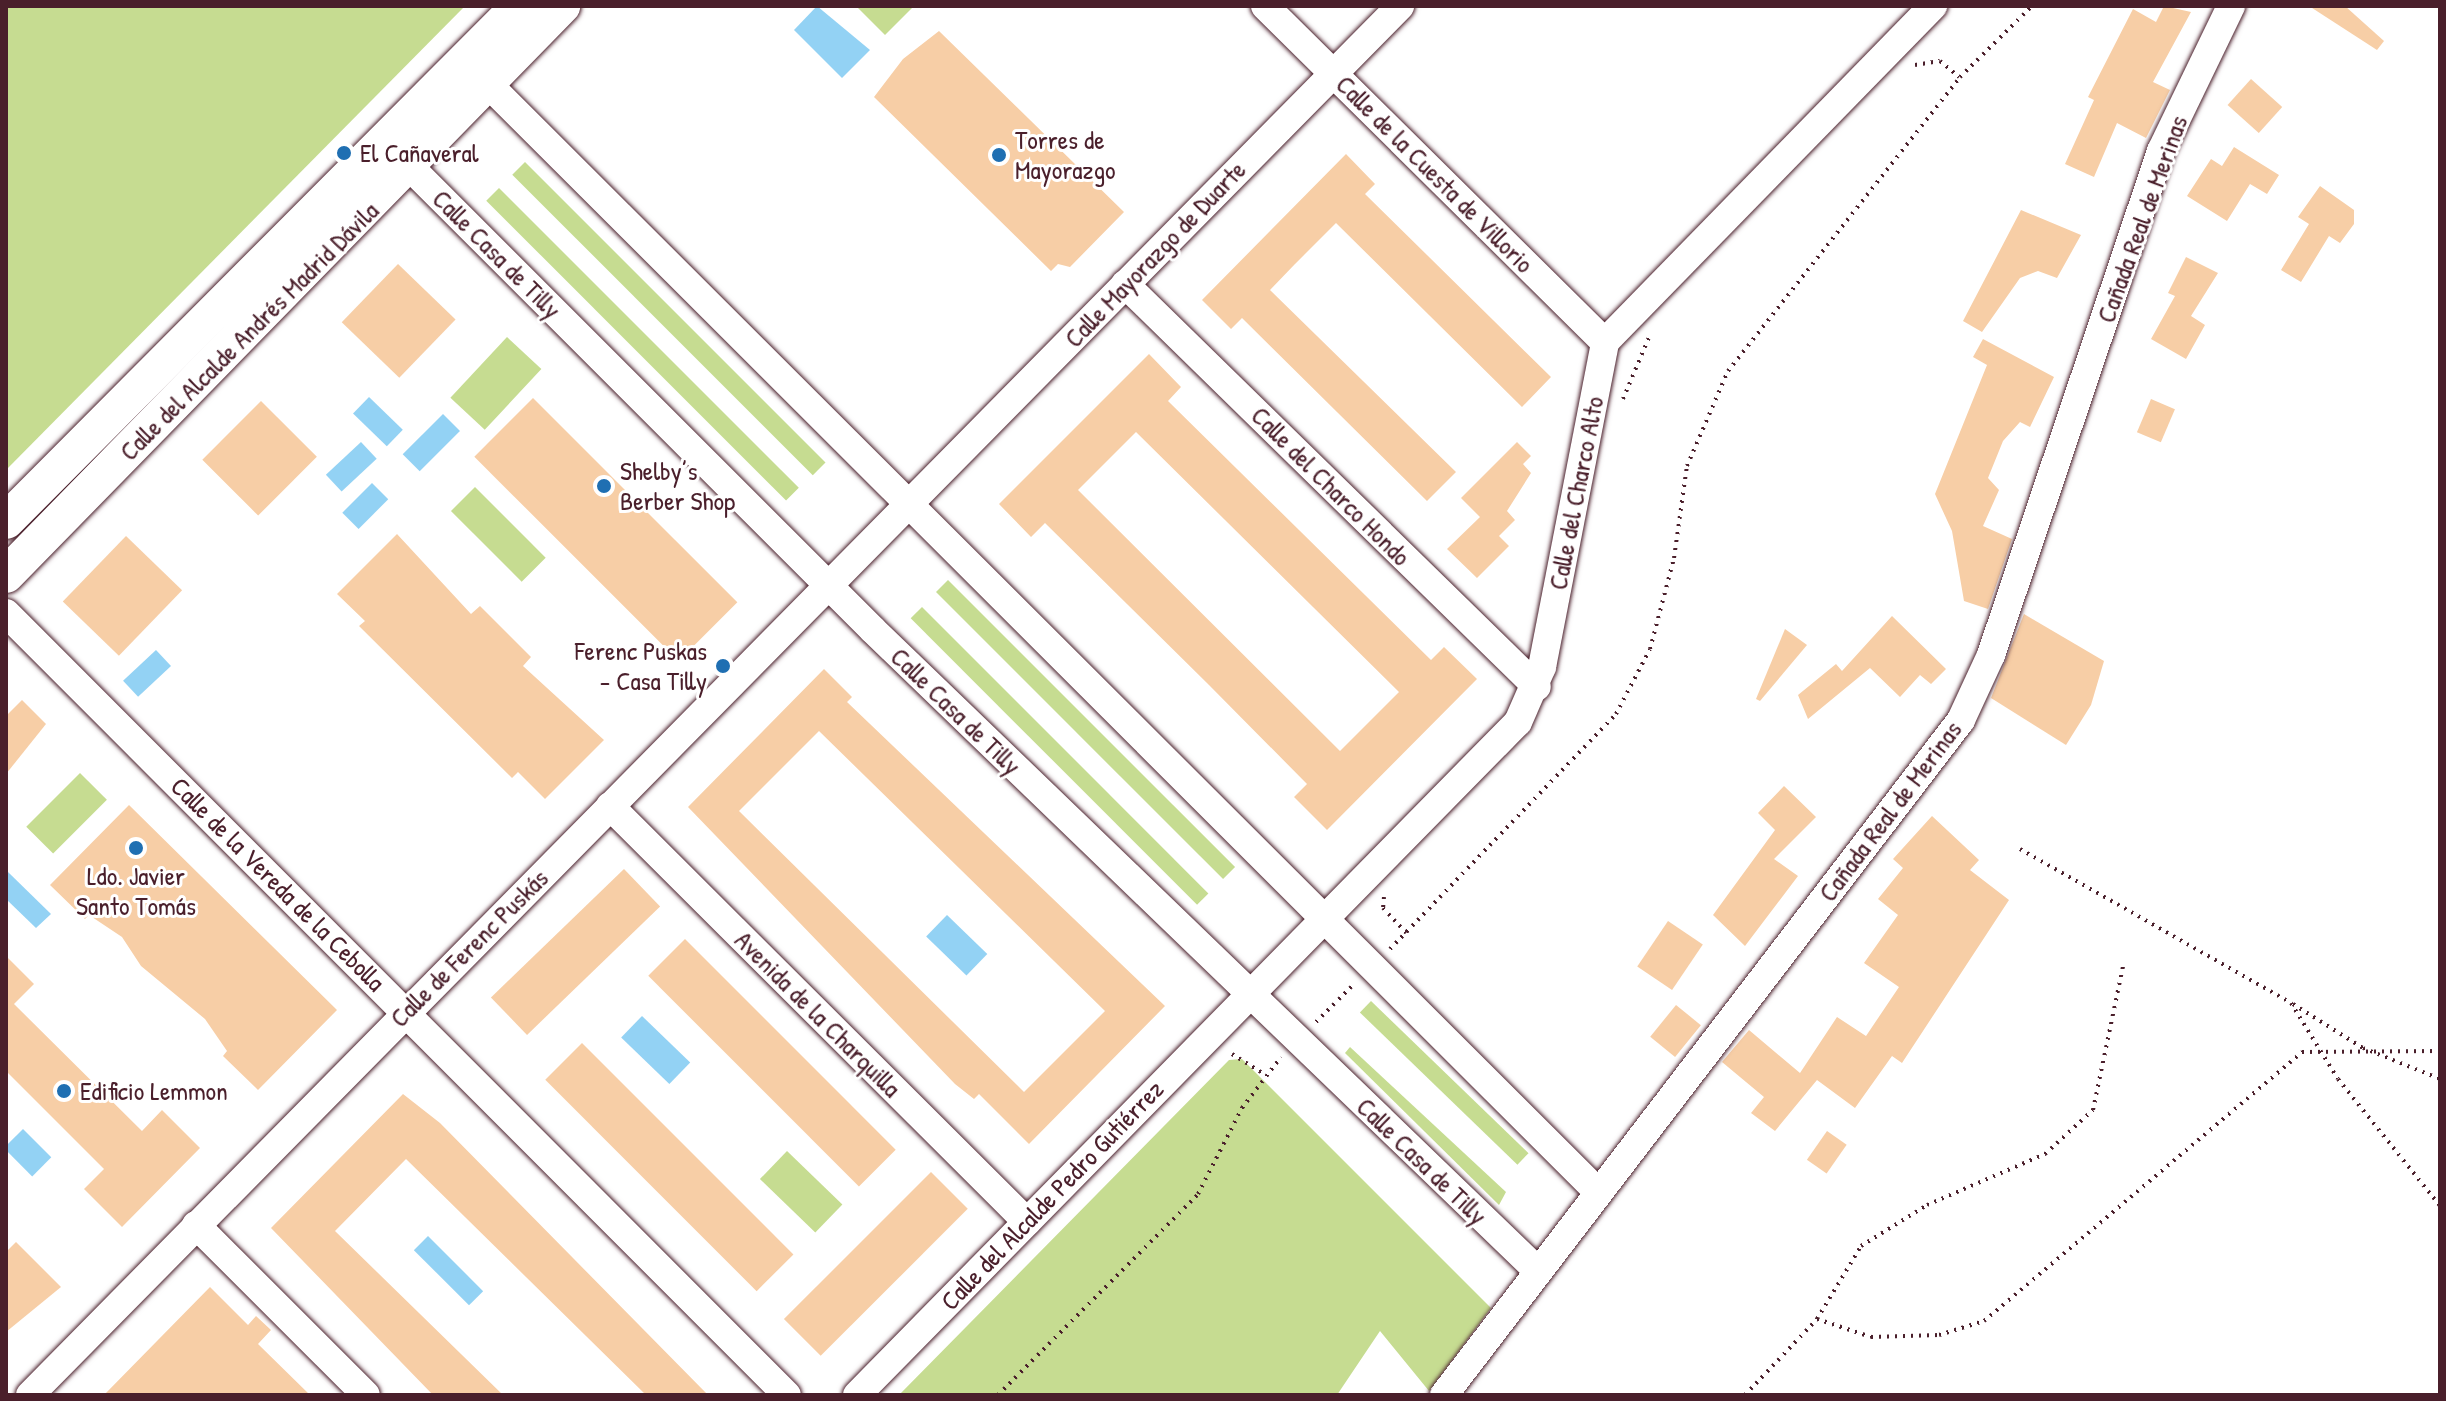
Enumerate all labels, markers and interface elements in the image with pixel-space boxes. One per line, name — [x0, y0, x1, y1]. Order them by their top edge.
street label: Calle de la Cuesta de Villorio — [1330, 69, 1540, 279]
street label: Cañada Real de Merinas — [2090, 111, 2194, 327]
place label: Torres de Mayorazgo — [1015, 124, 1116, 186]
place label: El Cañaveral — [360, 137, 479, 169]
marker: El Cañaveral — [335, 144, 353, 162]
marker: Torres de Mayorazgo — [990, 146, 1008, 164]
street label: Calle Mayorazgo de Duarte — [1058, 154, 1252, 354]
street label: Calle Casa de Tilly — [426, 183, 568, 325]
street label: Calle del Alcalde Andrés Madrid Dávila — [113, 195, 385, 467]
street label: Calle del Charco Alto — [1542, 394, 1610, 592]
street label: Calle del Charco Hondo — [1245, 400, 1417, 572]
place label: Shelby’s Berber Shop — [620, 455, 735, 516]
marker: Shelby’s Berber Shop — [595, 477, 613, 495]
place label: Ferenc Puskas - Casa Tilly — [575, 635, 707, 696]
street label: Calle Casa de Tilly — [884, 641, 1028, 781]
marker: Ferenc Puskas - Casa Tilly — [714, 657, 732, 675]
street label: Cañada Real de Merinas — [1812, 715, 1968, 907]
street label: Calle de la Vereda de la Cebolla — [164, 770, 392, 998]
marker: Ldo. Javier Santo Tomás — [127, 839, 145, 857]
place label: Ldo. Javier Santo Tomás — [76, 860, 196, 922]
street label: Calle de Ferenc Puskás — [384, 863, 554, 1033]
street label: Avenida de la Charquilla — [729, 925, 907, 1103]
street label: Calle del Alcalde Pedro Gutiérrez — [934, 1074, 1170, 1316]
place label: Edificio Lemmon — [80, 1075, 228, 1107]
marker: Edificio Lemmon — [55, 1082, 73, 1100]
street label: Calle Casa de Tilly — [1350, 1091, 1494, 1231]

